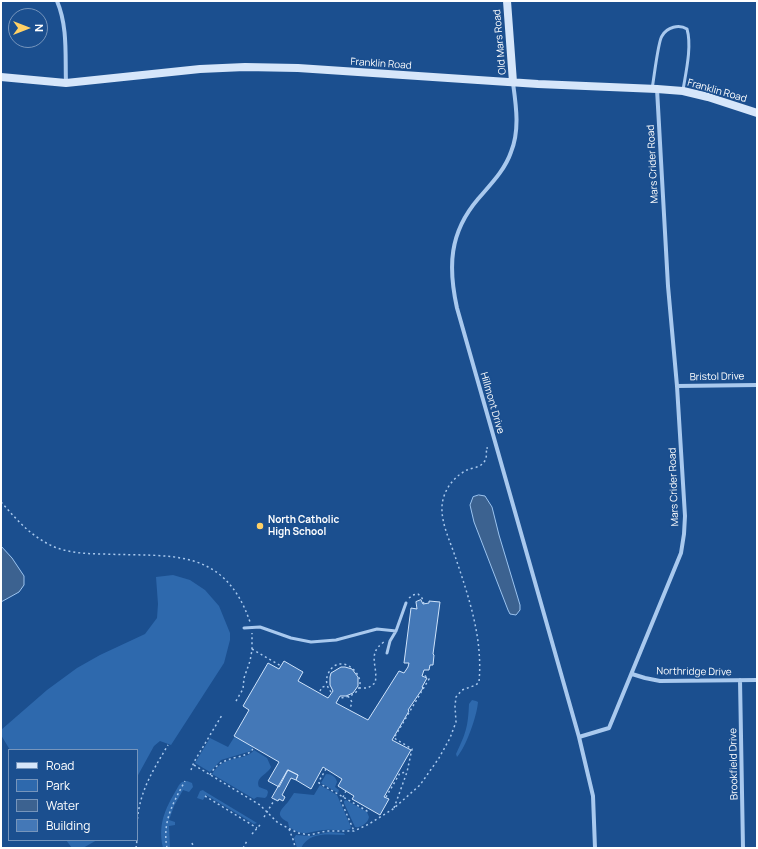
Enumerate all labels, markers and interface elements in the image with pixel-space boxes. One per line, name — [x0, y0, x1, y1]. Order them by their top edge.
north arrow — [8, 8, 48, 48]
street label: Old Mars Road — [491, 9, 509, 75]
text: N — [32, 24, 47, 32]
street label: Franklin Road — [350, 56, 412, 72]
street label: Franklin Road — [686, 77, 748, 105]
street label: Mars Crider Road — [645, 124, 661, 204]
street label: Hillmont Drive — [477, 371, 507, 435]
street label: Bristol Drive — [690, 371, 744, 383]
street label: Mars Crider Road — [667, 447, 681, 527]
place label: North Catholic High School — [268, 514, 339, 538]
marker: North Catholic High School — [255, 521, 265, 531]
street label: Northridge Drive — [656, 665, 732, 679]
street label: Brookfield Drive — [727, 728, 741, 800]
legend — [8, 749, 138, 841]
text: Road — [46, 757, 74, 774]
text: Park — [46, 777, 70, 794]
text: Water — [46, 797, 79, 814]
text: Building — [46, 817, 90, 834]

